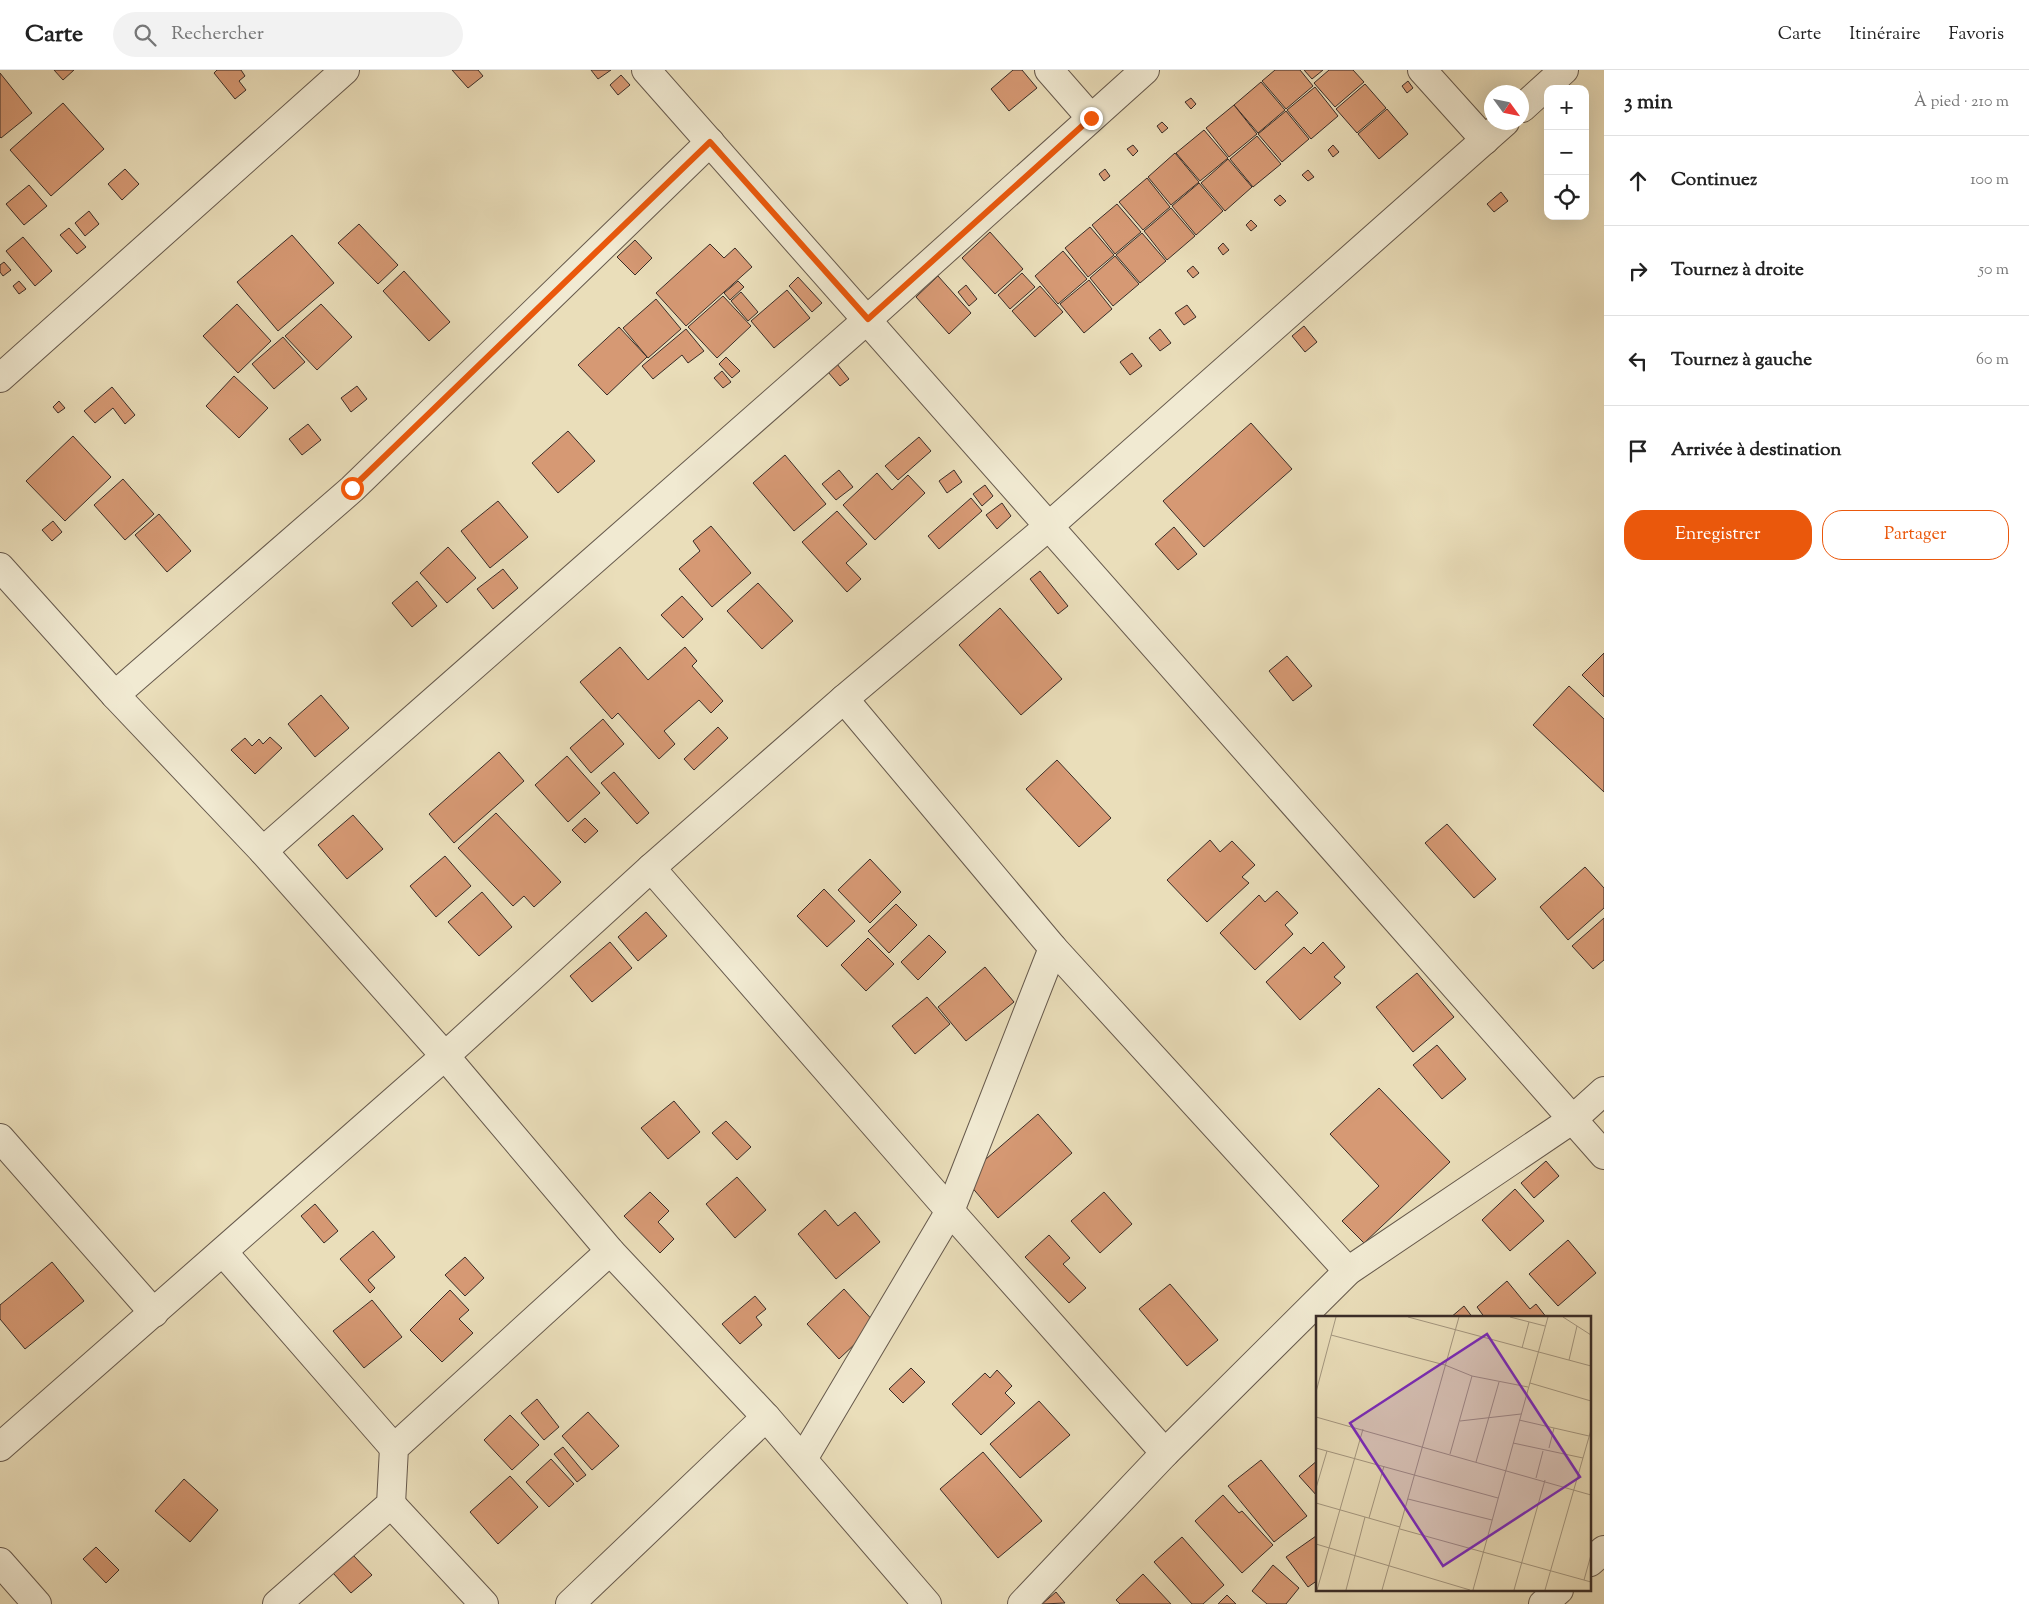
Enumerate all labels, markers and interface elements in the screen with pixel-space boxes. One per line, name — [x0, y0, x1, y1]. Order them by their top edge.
search box — [113, 12, 463, 57]
text: Carte — [25, 18, 83, 52]
icon: search — [131, 21, 159, 49]
text: Rechercher — [171, 21, 264, 48]
text: Carte — [1778, 22, 1821, 48]
text: Itinéraire — [1849, 22, 1921, 48]
text: Favoris — [1949, 22, 2004, 48]
north arrow — [1484, 85, 1529, 130]
map controls — [1544, 85, 1589, 220]
button: + — [1544, 85, 1589, 130]
text: 3 min — [1624, 88, 1673, 118]
text: À pied · 210 m — [1914, 91, 2009, 114]
route end — [1080, 107, 1103, 130]
button: − — [1544, 130, 1589, 175]
icon: ahead — [1624, 167, 1652, 195]
text: Continuez — [1671, 167, 1757, 194]
text: 100 m — [1970, 169, 2009, 192]
button: locate — [1544, 175, 1589, 220]
icon: right — [1624, 257, 1652, 285]
text: Tournez à droite — [1671, 257, 1804, 284]
text: 50 m — [1978, 259, 2009, 282]
icon: left — [1624, 347, 1652, 375]
text: Tournez à gauche — [1671, 347, 1812, 374]
text: 60 m — [1976, 349, 2009, 372]
icon: arrive — [1624, 437, 1652, 465]
text: Arrivée à destination — [1671, 437, 1842, 464]
route start — [341, 477, 364, 500]
button: Enregistrer — [1624, 510, 1812, 560]
button: Partager — [1822, 510, 2009, 560]
inset map — [1316, 1316, 1592, 1592]

